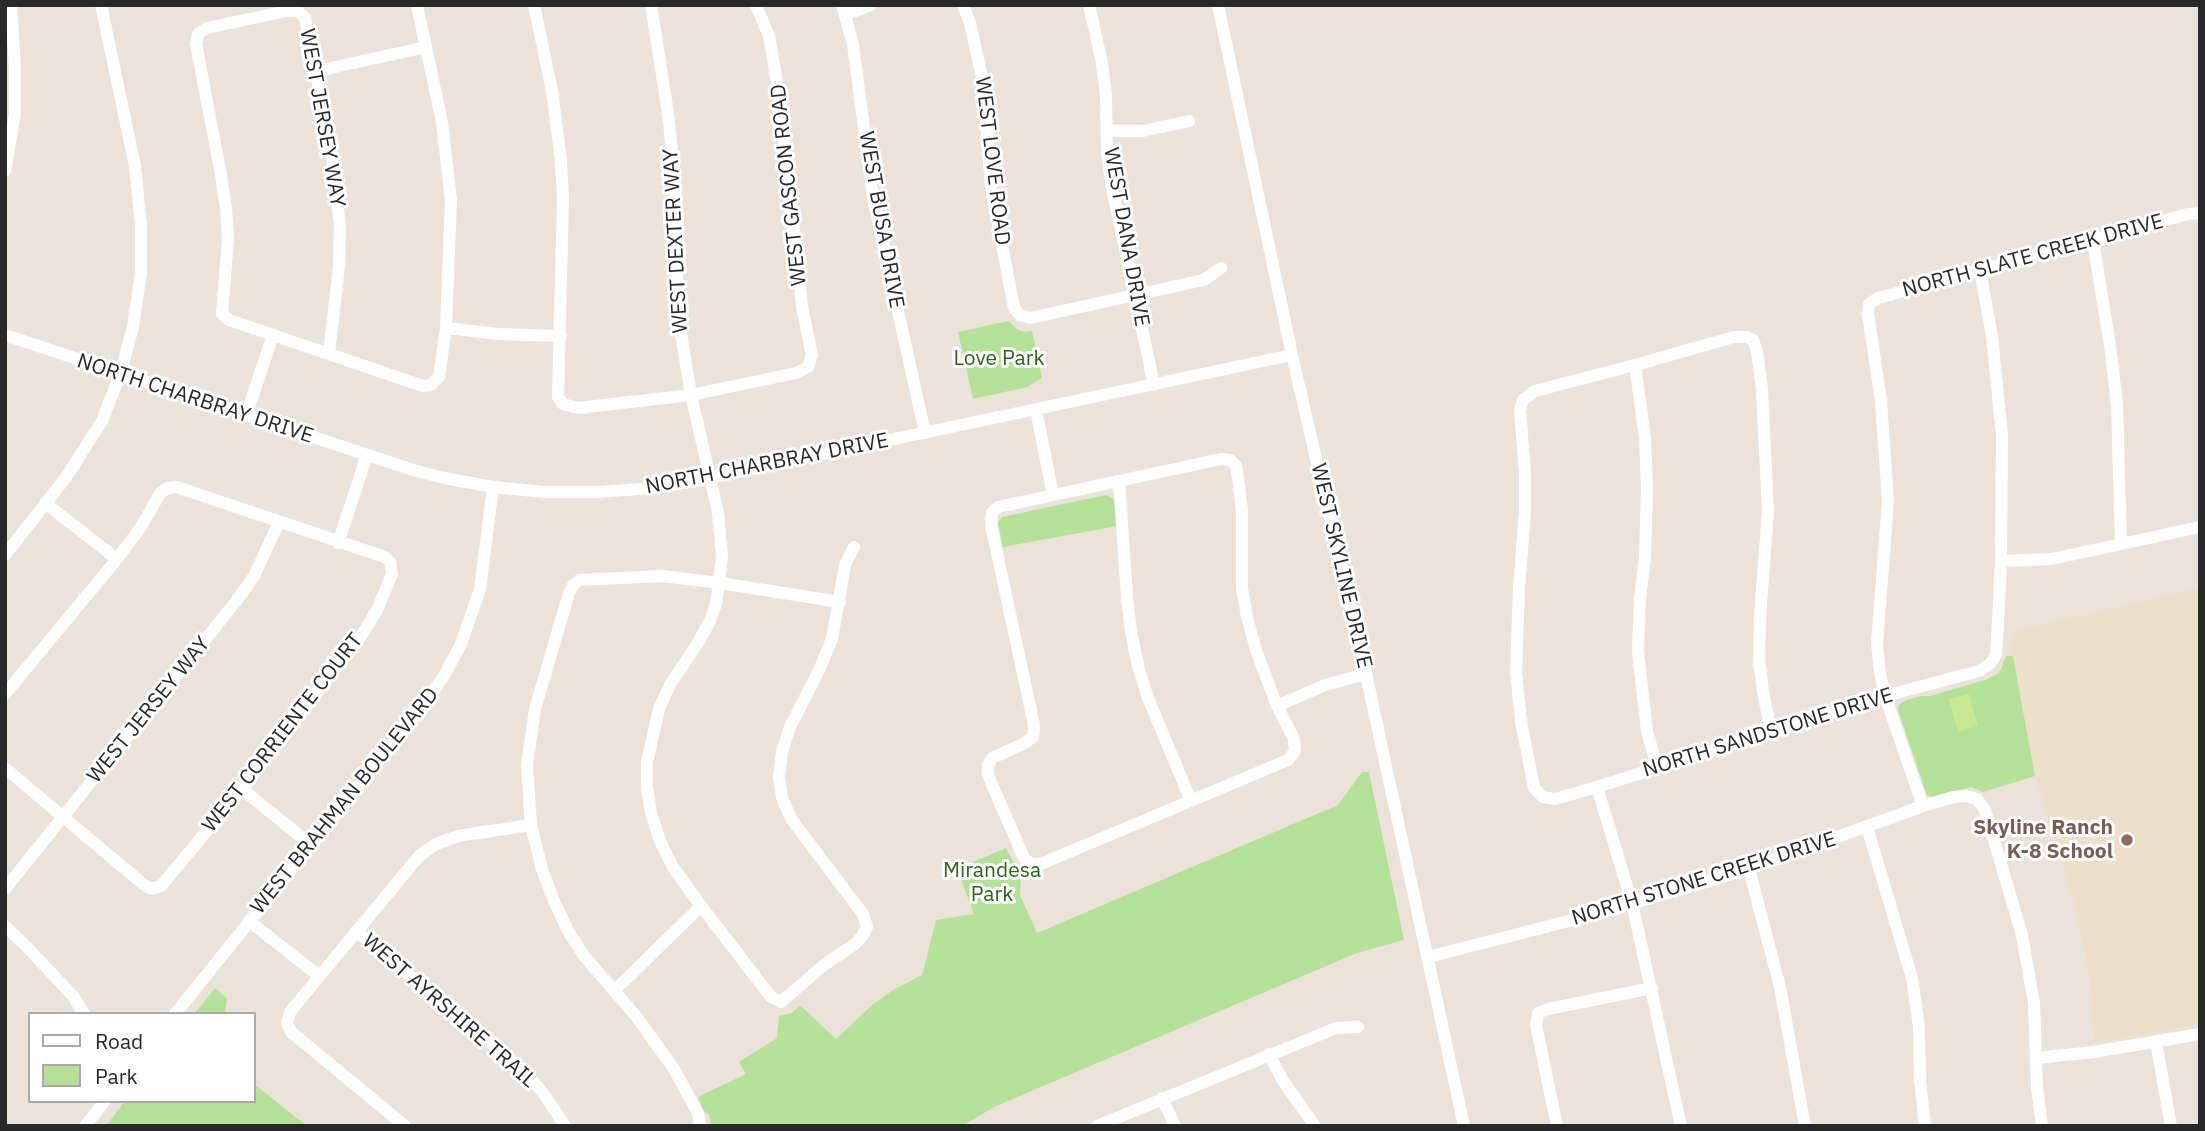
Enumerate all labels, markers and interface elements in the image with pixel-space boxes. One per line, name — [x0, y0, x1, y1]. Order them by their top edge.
street label: WEST JERSEY WAY — [294, 27, 350, 209]
street label: WEST LOVE ROAD — [969, 75, 1015, 247]
street label: WEST GASCON ROAD — [766, 83, 812, 287]
street label: WEST BUSA DRIVE — [853, 129, 909, 311]
street label: WEST DANA DRIVE — [1098, 146, 1154, 328]
street label: WEST DEXTER WAY — [659, 148, 693, 334]
street label: NORTH SLATE CREEK DRIVE — [1900, 209, 2166, 303]
park label: Love Park — [953, 346, 1045, 372]
street label: NORTH CHARBRAY DRIVE — [74, 349, 316, 449]
street label: NORTH CHARBRAY DRIVE — [643, 428, 891, 500]
street label: WEST SKYLINE DRIVE — [1305, 461, 1377, 671]
street label: WEST CORRIENTE COURT — [197, 628, 369, 838]
street label: WEST JERSEY WAY — [82, 632, 216, 788]
street label: WEST BRAHMAN BOULEVARD — [246, 683, 444, 919]
street label: NORTH SANDSTONE DRIVE — [1640, 683, 1896, 783]
place label: Skyline Ranch K-8 School — [1973, 815, 2113, 865]
street label: NORTH STONE CREEK DRIVE — [1569, 827, 1839, 931]
marker: Skyline Ranch K-8 School — [2119, 832, 2135, 848]
park label: Mirandesa Park — [943, 858, 1041, 908]
street label: WEST AYRSHIRE TRAIL — [357, 929, 541, 1093]
legend — [28, 1012, 256, 1103]
text: Road — [95, 1027, 143, 1055]
text: Park — [95, 1062, 138, 1090]

